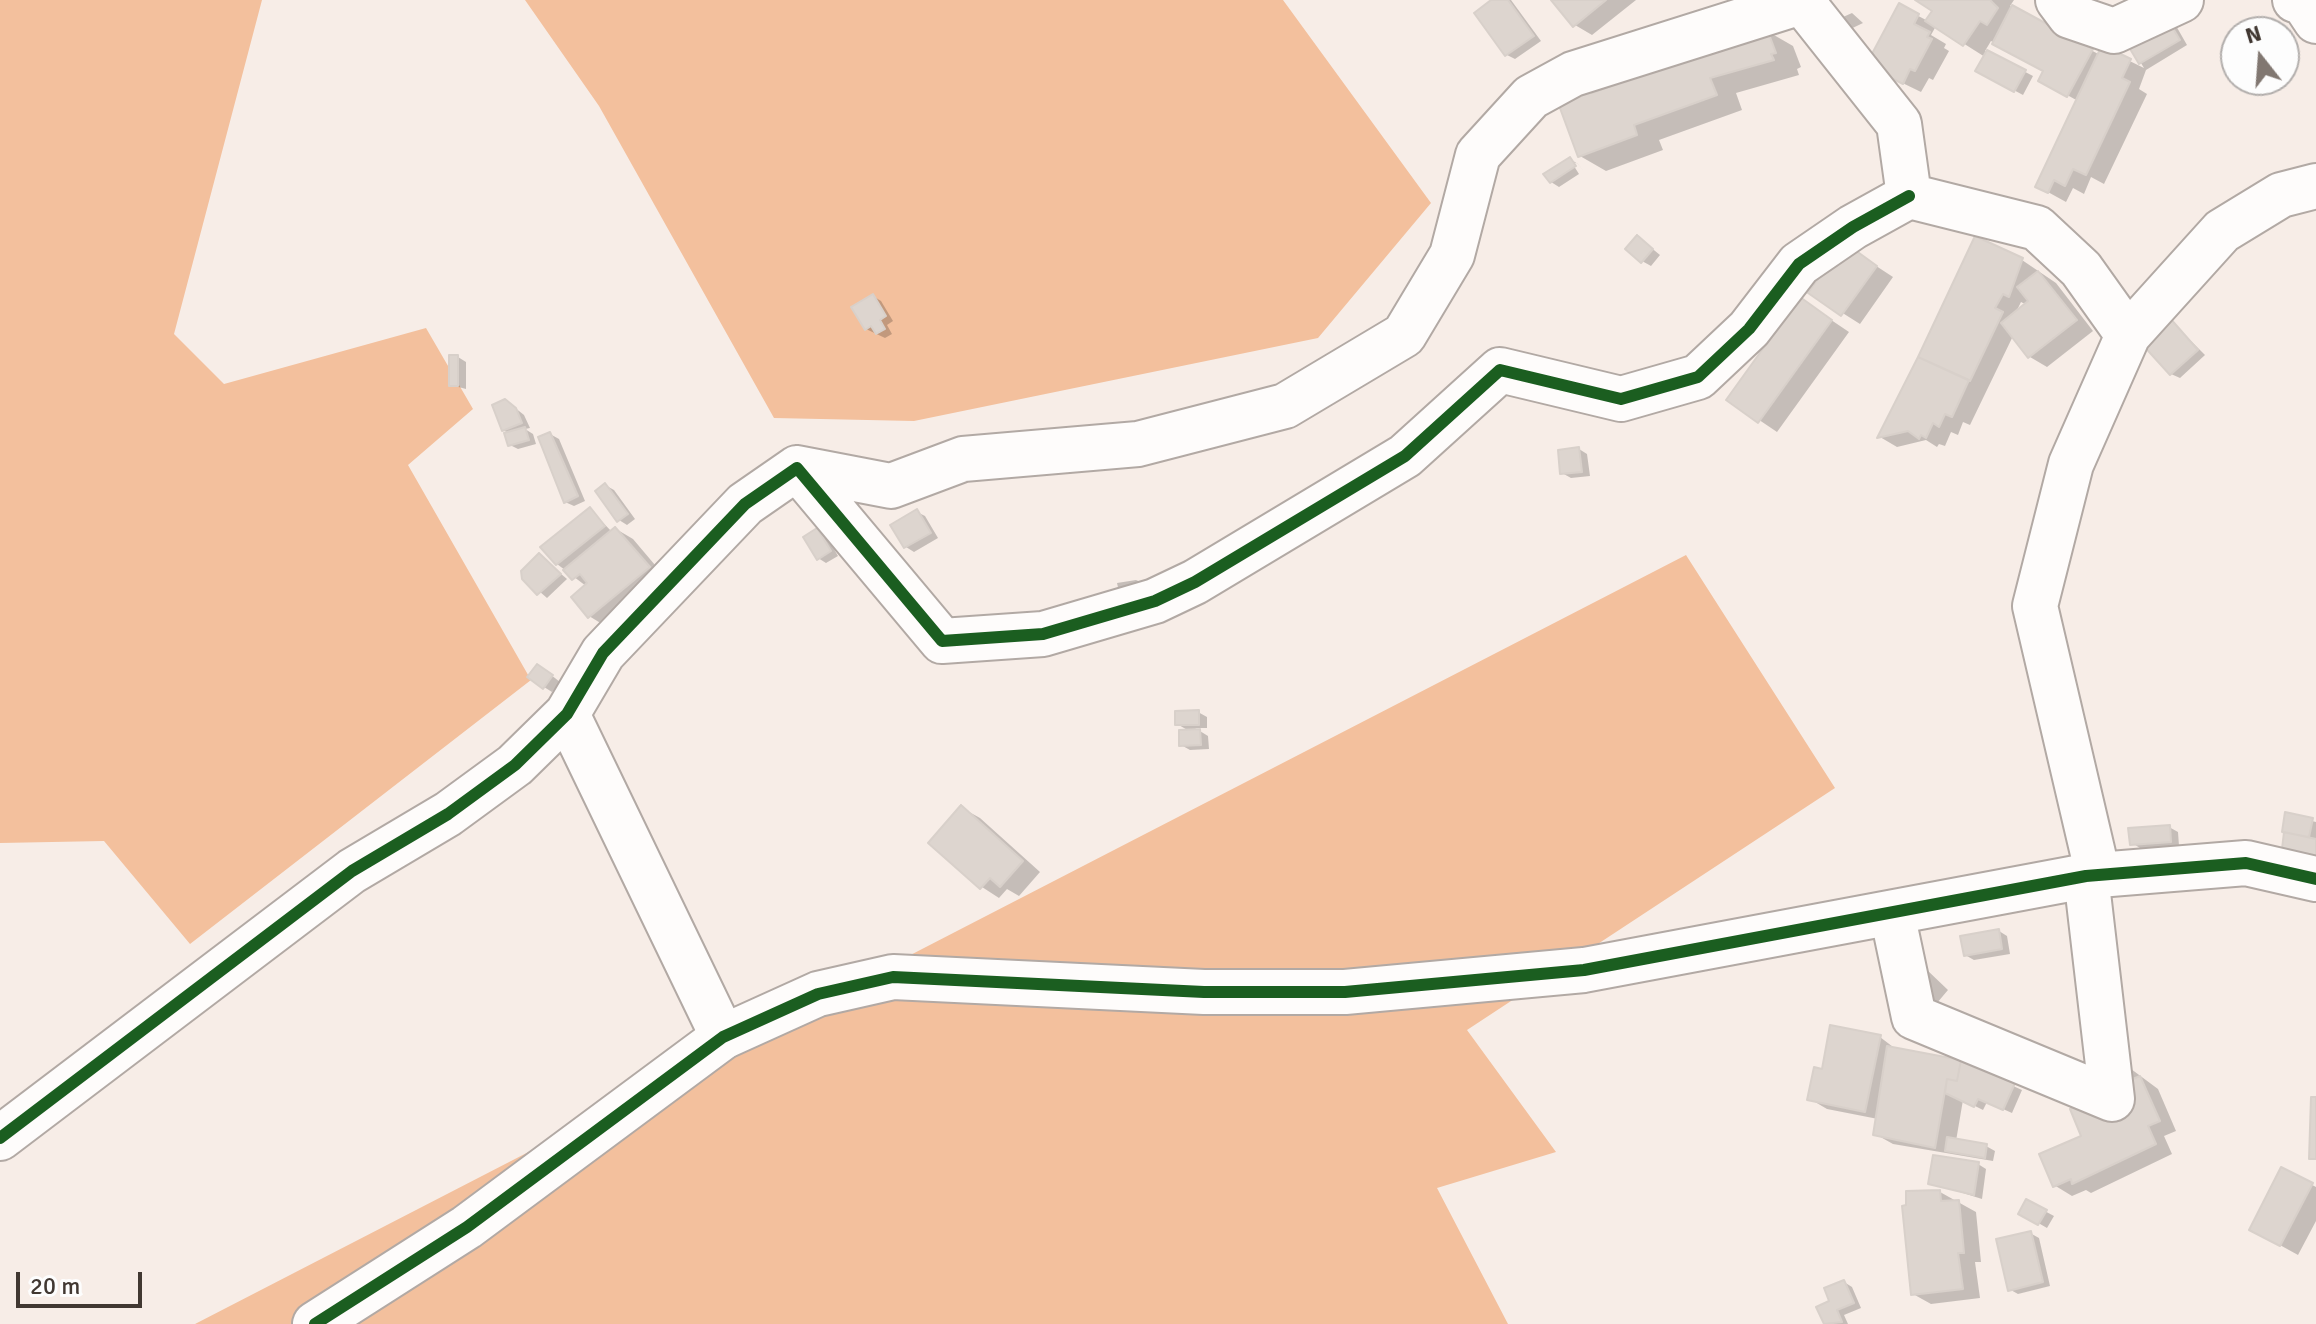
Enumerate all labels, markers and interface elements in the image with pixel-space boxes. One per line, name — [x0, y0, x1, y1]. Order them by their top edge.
north arrow — [2220, 16, 2300, 96]
text: N — [2242, 19, 2265, 50]
scale bar — [20, 1256, 146, 1306]
text: 20 m — [30, 1271, 80, 1301]

